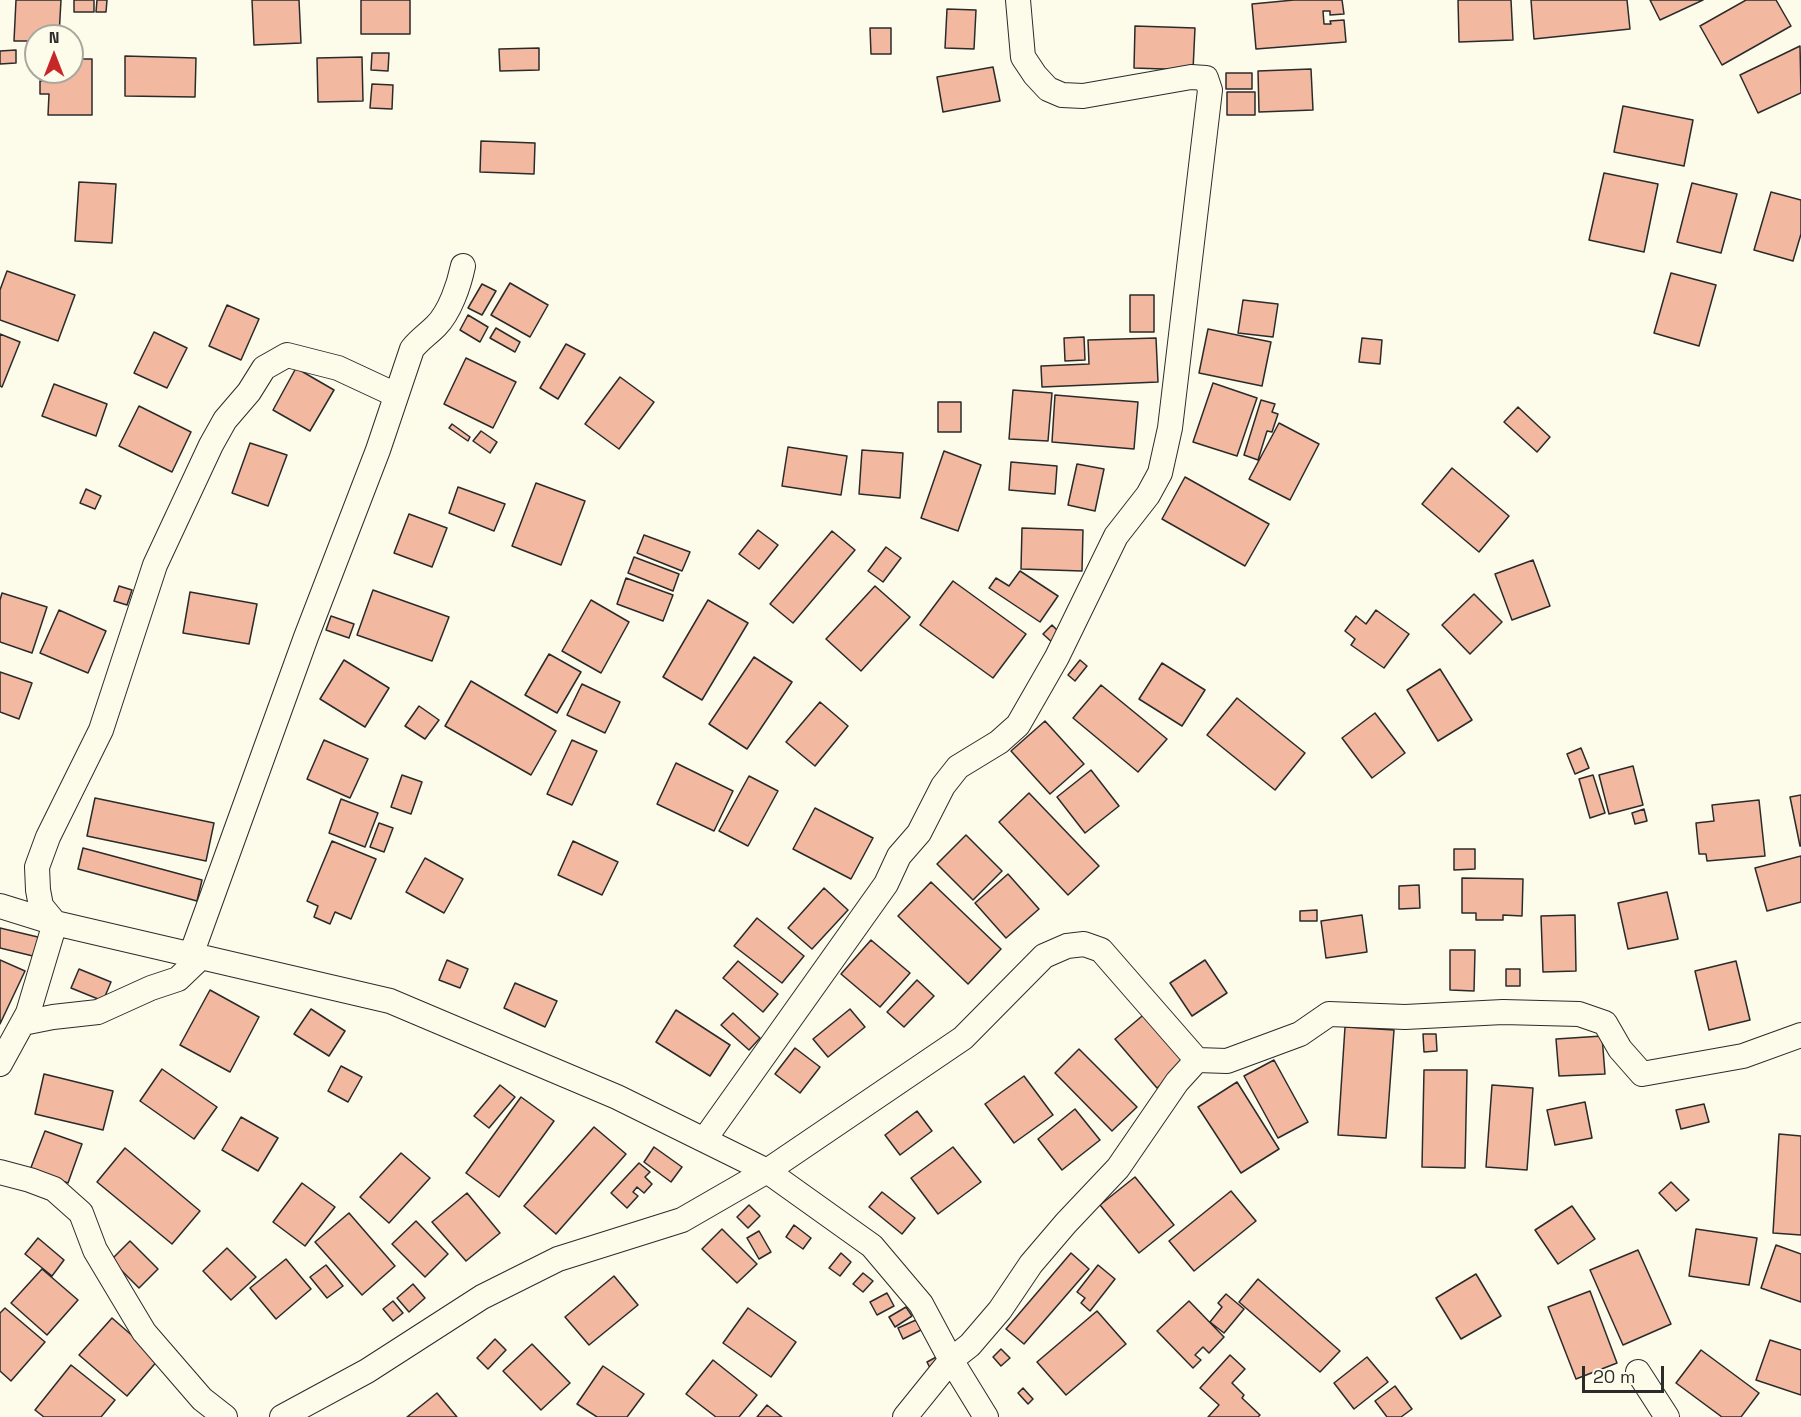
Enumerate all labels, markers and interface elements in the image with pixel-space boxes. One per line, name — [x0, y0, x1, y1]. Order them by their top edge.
north arrow — [24, 24, 84, 84]
text: N — [49, 27, 59, 48]
scale bar — [1585, 1354, 1668, 1392]
text: 20 m — [1593, 1365, 1636, 1388]

